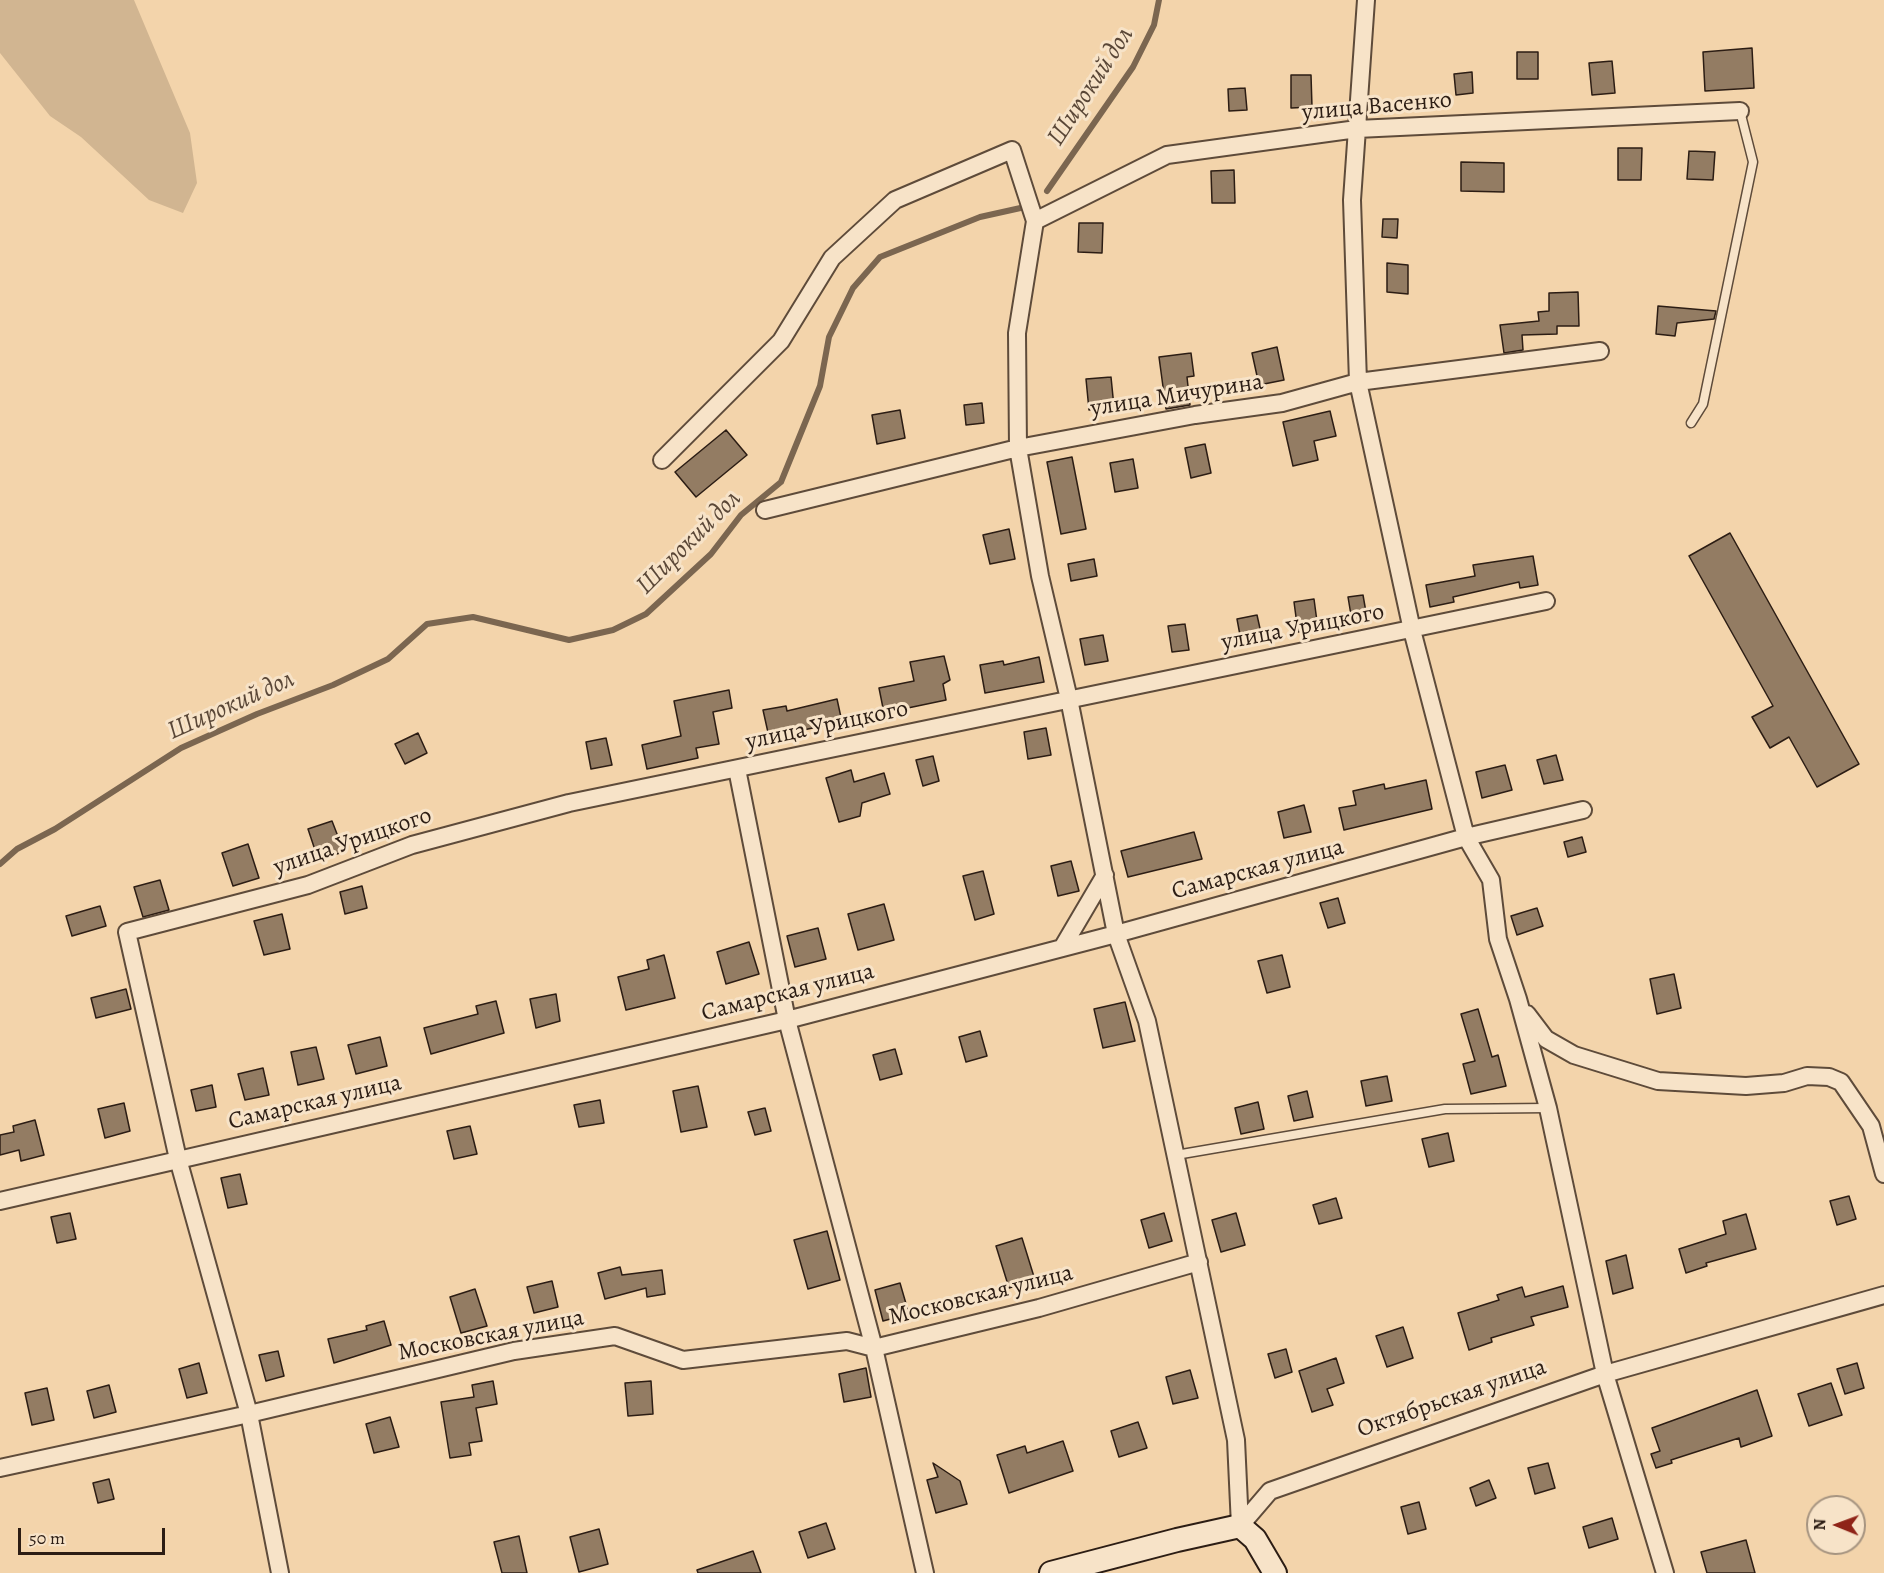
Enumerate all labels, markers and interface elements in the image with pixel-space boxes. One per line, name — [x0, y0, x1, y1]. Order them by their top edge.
water label: Широкий дол — [1041, 22, 1141, 152]
street label: улица Васенко — [1301, 86, 1453, 128]
street label: улица Мичурина — [1089, 368, 1265, 424]
water label: Широкий дол — [630, 484, 748, 602]
street label: улица Урицкого — [1219, 598, 1387, 658]
water label: Широкий дол — [163, 664, 299, 748]
street label: улица Урицкого — [743, 695, 911, 757]
street label: улица Урицкого — [270, 801, 436, 883]
street label: Самарская улица — [1169, 833, 1347, 907]
street label: Самарская улица — [699, 958, 877, 1028]
street label: Самарская улица — [226, 1069, 404, 1137]
street label: Московская улица — [886, 1259, 1076, 1333]
street label: Московская улица — [396, 1304, 586, 1368]
street label: Октябрьская улица — [1354, 1353, 1550, 1445]
north arrow — [1806, 1495, 1866, 1555]
scale bar — [21, 1516, 168, 1554]
text: N — [1809, 1519, 1831, 1531]
text: 50 m — [29, 1526, 65, 1550]

